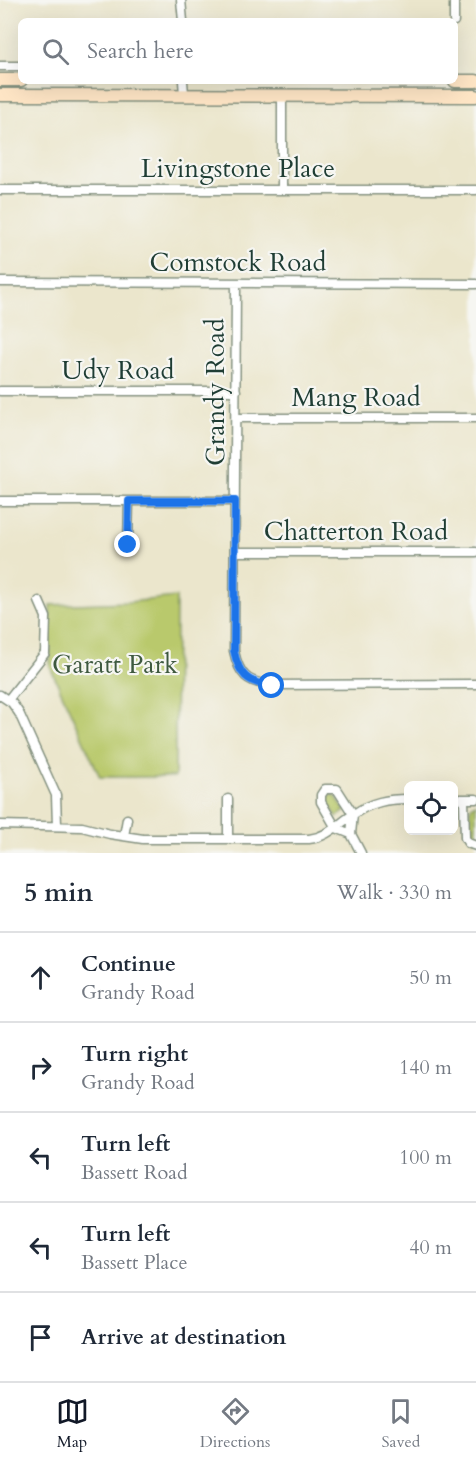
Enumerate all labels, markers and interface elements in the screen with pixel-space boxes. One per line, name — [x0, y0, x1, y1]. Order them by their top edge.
search box — [18, 18, 458, 84]
icon: search — [39, 35, 72, 68]
text: Search here — [87, 36, 194, 66]
street label: Livingstone Place — [141, 151, 335, 186]
street label: Comstock Road — [150, 245, 327, 280]
street label: Grandy Road — [198, 318, 233, 466]
street label: Udy Road — [62, 353, 175, 388]
street label: Mang Road — [291, 380, 421, 415]
street label: Chatterton Road — [264, 514, 448, 549]
route end — [114, 531, 140, 557]
park label: Garatt Park — [52, 647, 178, 682]
route start — [258, 672, 284, 698]
map controls — [404, 781, 458, 835]
button: locate — [404, 781, 458, 835]
text: 5 min — [24, 875, 93, 910]
text: Walk · 330 m — [337, 879, 452, 906]
text: Continue — [81, 949, 176, 979]
icon: ahead — [24, 961, 57, 994]
text: 50 m — [409, 964, 452, 991]
text: Grandy Road — [81, 979, 195, 1006]
text: Turn right — [81, 1039, 188, 1069]
icon: right — [24, 1051, 57, 1084]
text: 140 m — [399, 1054, 452, 1081]
text: Grandy Road — [81, 1069, 195, 1096]
text: Turn left — [81, 1129, 170, 1159]
icon: left — [24, 1141, 57, 1174]
text: 100 m — [399, 1144, 452, 1171]
text: Bassett Road — [81, 1159, 188, 1186]
text: Turn left — [81, 1219, 170, 1249]
icon: left — [24, 1231, 57, 1264]
text: 40 m — [409, 1234, 452, 1261]
text: Bassett Place — [81, 1249, 187, 1276]
icon: arrive — [24, 1321, 57, 1354]
text: Arrive at destination — [81, 1322, 286, 1352]
tab: Map — [56, 1395, 89, 1453]
tab: Directions — [200, 1395, 270, 1453]
tab: Saved — [382, 1395, 420, 1453]

